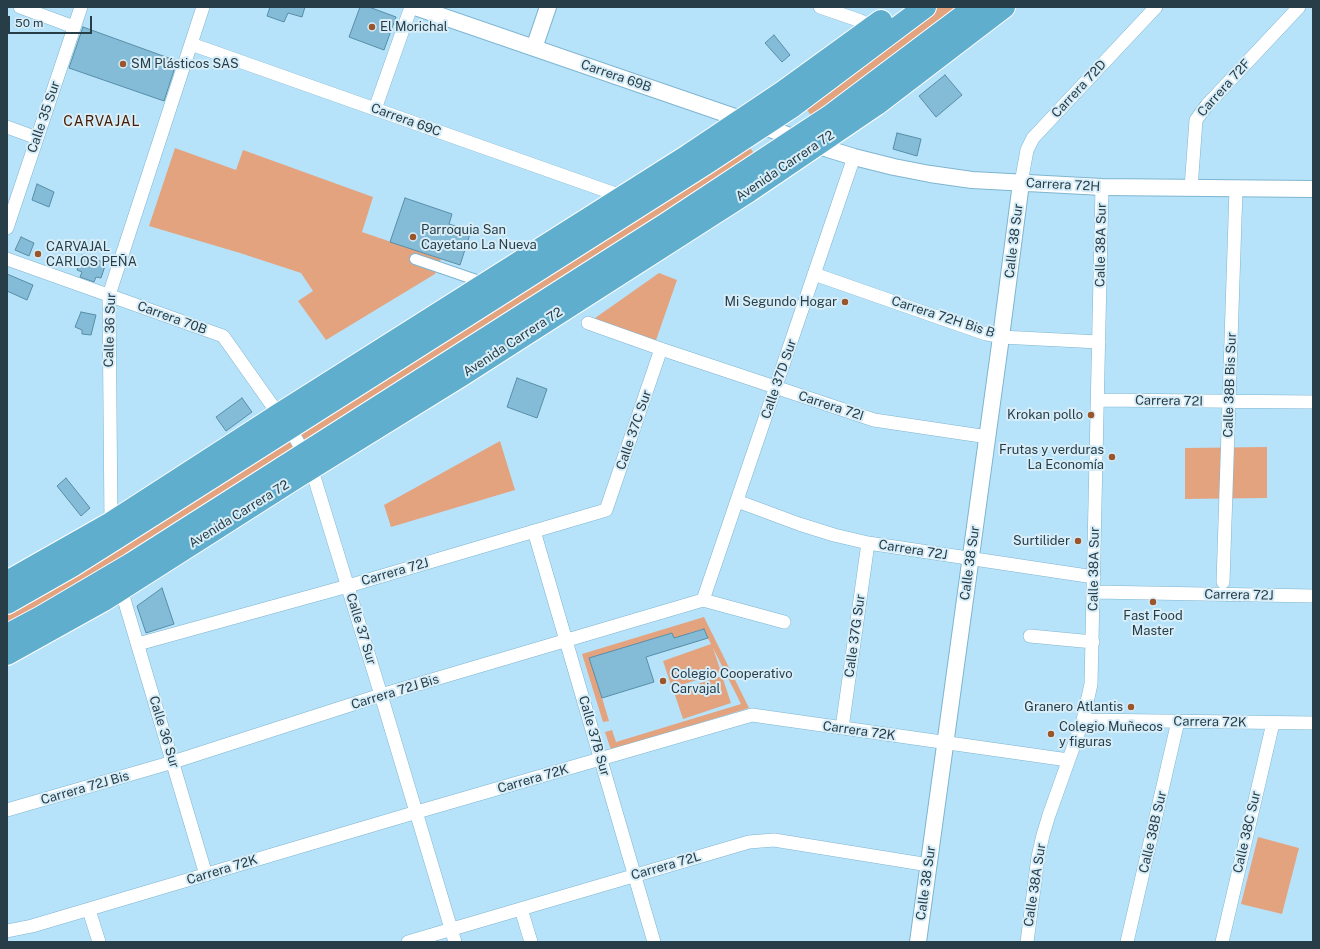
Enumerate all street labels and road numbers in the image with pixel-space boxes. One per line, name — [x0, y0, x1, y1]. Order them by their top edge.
street label: Carrera 72F — [1194, 56, 1254, 120]
street label: Carrera 69B — [579, 57, 653, 95]
street label: Carrera 72D — [1048, 57, 1110, 121]
street label: Calle 35 Sur — [24, 79, 64, 155]
street label: Carrera 69C — [369, 100, 443, 140]
street label: Avenida Carrera 72 — [733, 127, 837, 205]
street label: Carrera 72H — [1026, 175, 1100, 195]
street label: Calle 38 Sur — [1002, 203, 1026, 279]
street label: Calle 38A Sur — [1092, 203, 1110, 287]
street label: Calle 36 Sur — [101, 292, 119, 368]
street label: Carrera 72H Bis B — [889, 293, 997, 341]
street label: Carrera 70B — [135, 298, 209, 338]
street label: Avenida Carrera 72 — [460, 304, 566, 380]
street label: Calle 38B Bis Sur — [1220, 332, 1240, 438]
street label: Calle 37D Sur — [758, 337, 800, 421]
street label: Calle 37C Sur — [613, 388, 655, 472]
street label: Carrera 72I — [796, 388, 866, 424]
street label: Carrera 72I — [1135, 393, 1203, 409]
street label: Avenida Carrera 72 — [186, 477, 292, 551]
street label: Calle 38 Sur — [957, 525, 983, 601]
street label: Calle 38A Sur — [1085, 527, 1103, 611]
street label: Carrera 72J — [878, 537, 948, 563]
street label: Carrera 72J — [360, 555, 430, 589]
street label: Carrera 72J — [1204, 587, 1274, 603]
street label: Calle 37 Sur — [343, 591, 379, 667]
street label: Calle 37G Sur — [841, 593, 869, 679]
street label: Carrera 72J Bis — [349, 671, 441, 713]
street label: Calle 36 Sur — [146, 694, 182, 770]
street label: Calle 37B Sur — [575, 694, 613, 778]
street label: Carrera 72K — [1173, 714, 1247, 730]
street label: Carrera 72K — [822, 718, 896, 744]
street label: Carrera 72K — [496, 761, 570, 797]
street label: Carrera 72J Bis — [39, 768, 131, 808]
street label: Calle 38B Sur — [1136, 789, 1170, 875]
street label: Calle 38C Sur — [1230, 789, 1264, 875]
street label: Calle 38A Sur — [1021, 842, 1049, 928]
street label: Calle 38 Sur — [913, 845, 939, 921]
street label: Carrera 72L — [629, 849, 703, 883]
street label: Carrera 72K — [185, 852, 259, 888]

